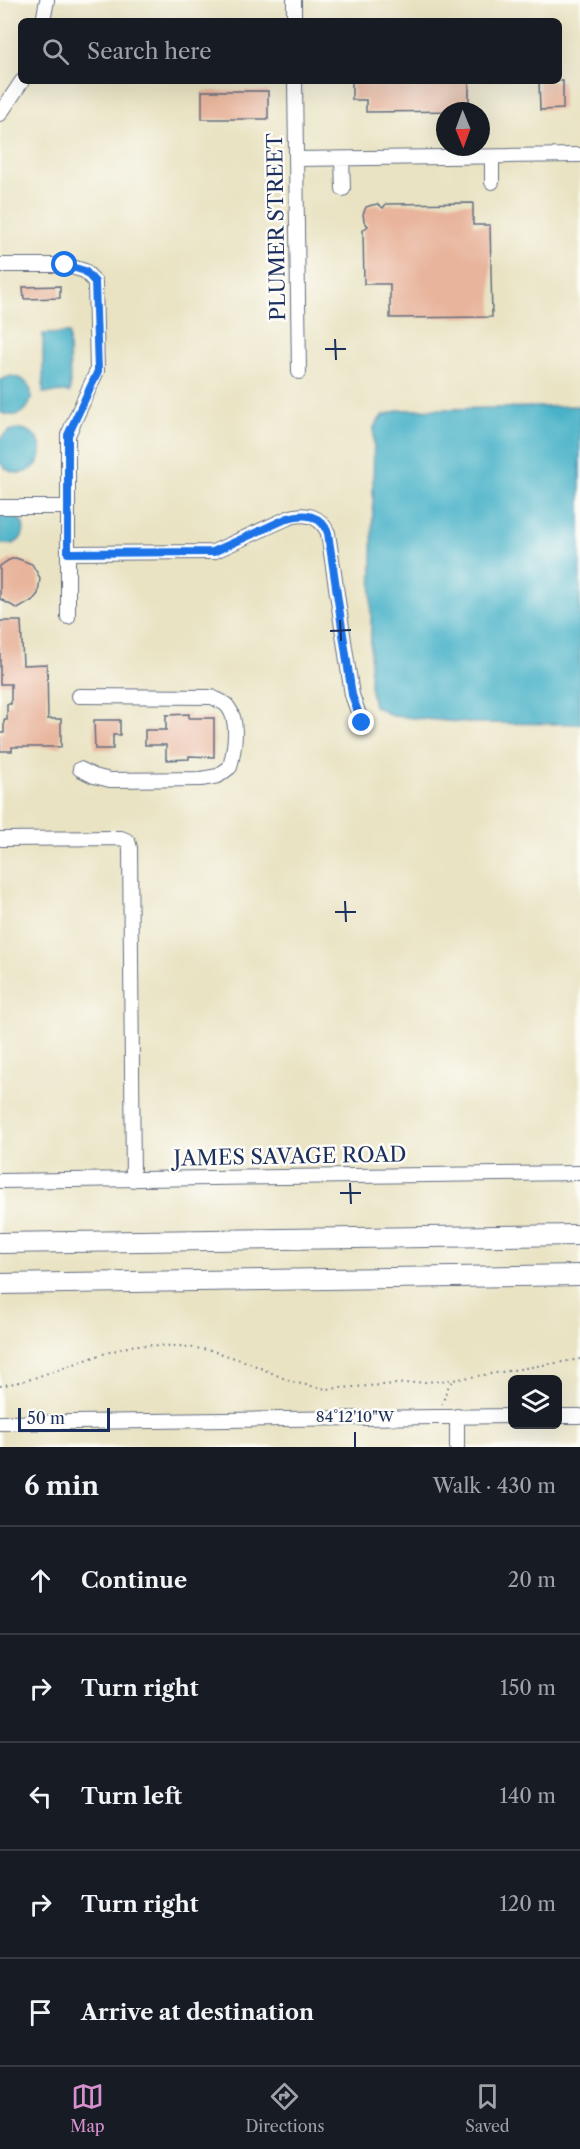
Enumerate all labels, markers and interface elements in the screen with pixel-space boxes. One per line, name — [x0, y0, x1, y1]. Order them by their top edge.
search box — [18, 18, 562, 84]
icon: search — [39, 35, 72, 68]
text: Search here — [87, 38, 212, 65]
north arrow — [436, 102, 490, 156]
street label: PLUMER STREET — [262, 133, 290, 321]
route start — [51, 251, 77, 277]
route end — [348, 709, 374, 735]
street label: JAMES SAVAGE ROAD — [170, 1141, 407, 1171]
map controls — [508, 1375, 562, 1429]
button: layers — [508, 1375, 562, 1429]
scale bar — [18, 1405, 110, 1432]
text: 84°12'10"W — [316, 1407, 395, 1426]
text: 50 m — [27, 1408, 65, 1428]
text: 6 min — [24, 1470, 99, 1502]
text: Walk · 430 m — [433, 1474, 556, 1498]
icon: ahead — [24, 1564, 57, 1597]
text: Continue — [81, 1567, 187, 1594]
text: 20 m — [508, 1568, 556, 1592]
icon: right — [24, 1672, 57, 1705]
text: Turn right — [81, 1675, 199, 1702]
text: 150 m — [500, 1676, 556, 1700]
icon: left — [24, 1780, 57, 1813]
text: Turn left — [81, 1783, 182, 1810]
text: 140 m — [499, 1784, 556, 1808]
icon: right — [24, 1888, 57, 1921]
text: Turn right — [81, 1891, 199, 1918]
text: 120 m — [499, 1892, 556, 1916]
icon: arrive — [24, 1996, 57, 2029]
text: Arrive at destination — [81, 1999, 314, 2026]
tab: Map — [70, 2080, 105, 2136]
tab: Directions — [245, 2080, 324, 2136]
tab: Saved — [465, 2080, 510, 2136]

